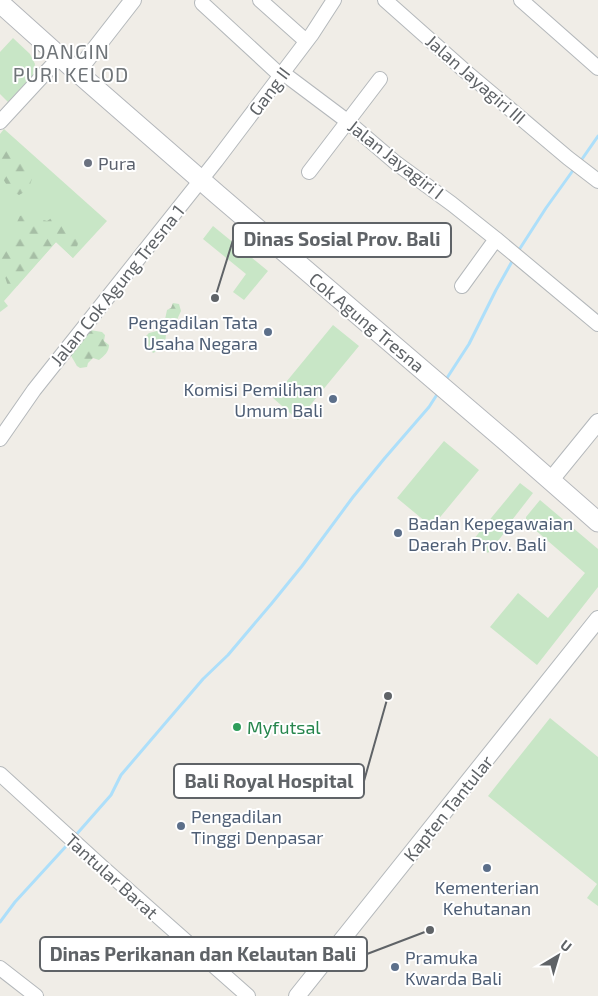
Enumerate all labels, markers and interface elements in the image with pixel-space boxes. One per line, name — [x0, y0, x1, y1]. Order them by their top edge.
street label: Jalan Jayagiri III — [422, 30, 530, 128]
district label: DANGIN PURI KELOD — [13, 39, 129, 86]
street label: Gang II — [244, 62, 294, 120]
street label: Jalan Jayagiri I — [344, 115, 448, 203]
place label: Pura — [98, 152, 136, 174]
marker: Pura — [82, 157, 94, 169]
street label: Jalan Cok Agung Tresna 1 — [45, 200, 189, 370]
callout: Dinas Sosial Prov. Bali — [233, 223, 451, 257]
text: Dinas Sosial Prov. Bali — [243, 227, 441, 250]
street label: Cok Agung Tresna — [305, 267, 429, 377]
place label: Pengadilan Tata Usaha Negara — [128, 311, 258, 354]
marker: Pengadilan Tata Usaha Negara — [262, 326, 274, 338]
place label: Komisi Pemilihan Umum Bali — [184, 378, 323, 421]
marker: Komisi Pemilihan Umum Bali — [327, 393, 339, 405]
place label: Badan Kepegawaian Daerah Prov. Bali — [408, 512, 573, 555]
marker: Badan Kepegawaian Daerah Prov. Bali — [392, 527, 404, 539]
place label: Myfutsal — [247, 716, 321, 738]
marker: Myfutsal — [231, 721, 243, 733]
street label: Kapten Tantular — [398, 750, 498, 866]
callout: Bali Royal Hospital — [174, 764, 364, 798]
text: Bali Royal Hospital — [184, 769, 354, 793]
place label: Pengadilan Tinggi Denpasar — [191, 805, 324, 848]
marker: Pengadilan Tinggi Denpasar — [175, 820, 187, 832]
street label: Tantular Barat — [61, 829, 163, 924]
marker: Kementerian Kehutanan — [481, 862, 493, 874]
place label: Kementerian Kehutanan — [435, 876, 539, 919]
north arrow — [533, 931, 583, 981]
text: U — [557, 936, 575, 955]
callout: Dinas Perikanan dan Kelautan Bali — [40, 937, 367, 971]
text: Dinas Perikanan dan Kelautan Bali — [50, 942, 356, 965]
place label: Pramuka Kwarda Bali — [405, 946, 502, 989]
marker: Pramuka Kwarda Bali — [389, 961, 401, 973]

